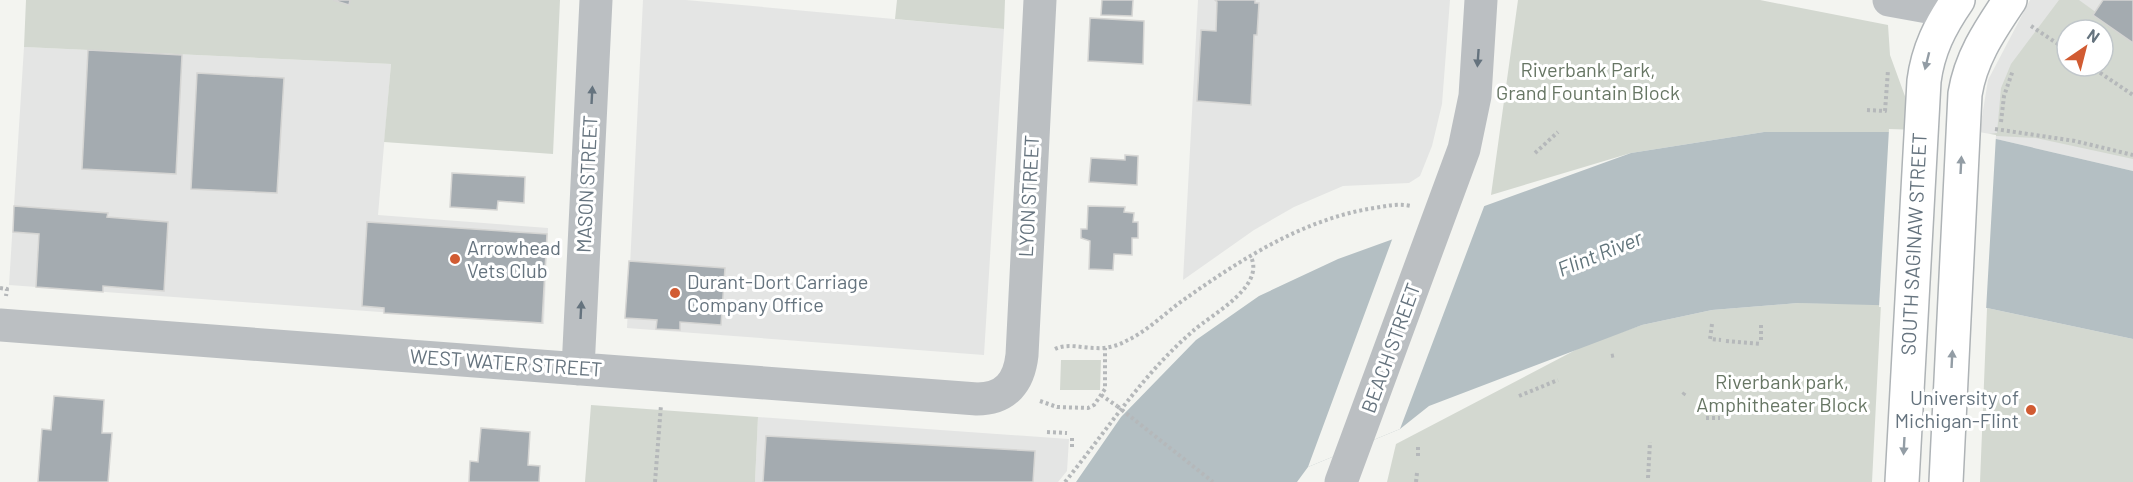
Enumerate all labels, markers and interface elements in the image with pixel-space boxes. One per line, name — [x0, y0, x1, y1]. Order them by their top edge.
north arrow — [2055, 18, 2115, 78]
text: N — [2084, 24, 2104, 46]
one-way arrow — [1473, 49, 1482, 68]
one-way arrow — [1922, 52, 1932, 70]
park label: Riverbank Park, Grand Fountain Block — [1496, 57, 1680, 104]
one-way arrow — [587, 85, 596, 104]
street label: MASON STREET — [570, 115, 602, 253]
street label: SOUTH SAGINAW STREET — [1895, 132, 1931, 356]
street label: LYON STREET — [1013, 134, 1043, 258]
one-way arrow — [1957, 155, 1966, 174]
water label: Flint River — [1553, 224, 1646, 281]
place label: Arrowhead Vets Club — [467, 235, 561, 282]
marker: Arrowhead Vets Club — [448, 252, 462, 266]
place label: Durant-Dort Carriage Company Office — [687, 269, 868, 316]
street label: BEACH STREET — [1355, 280, 1425, 416]
marker: Durant-Dort Carriage Company Office — [668, 286, 682, 300]
one-way arrow — [576, 301, 585, 320]
street label: WEST WATER STREET — [409, 343, 603, 381]
one-way arrow — [1948, 350, 1957, 369]
park label: Riverbank park, Amphitheater Block — [1696, 369, 1868, 416]
place label: University of Michigan-Flint — [1895, 385, 2019, 432]
marker: University of Michigan-Flint — [2024, 403, 2038, 417]
one-way arrow — [1900, 437, 1909, 456]

